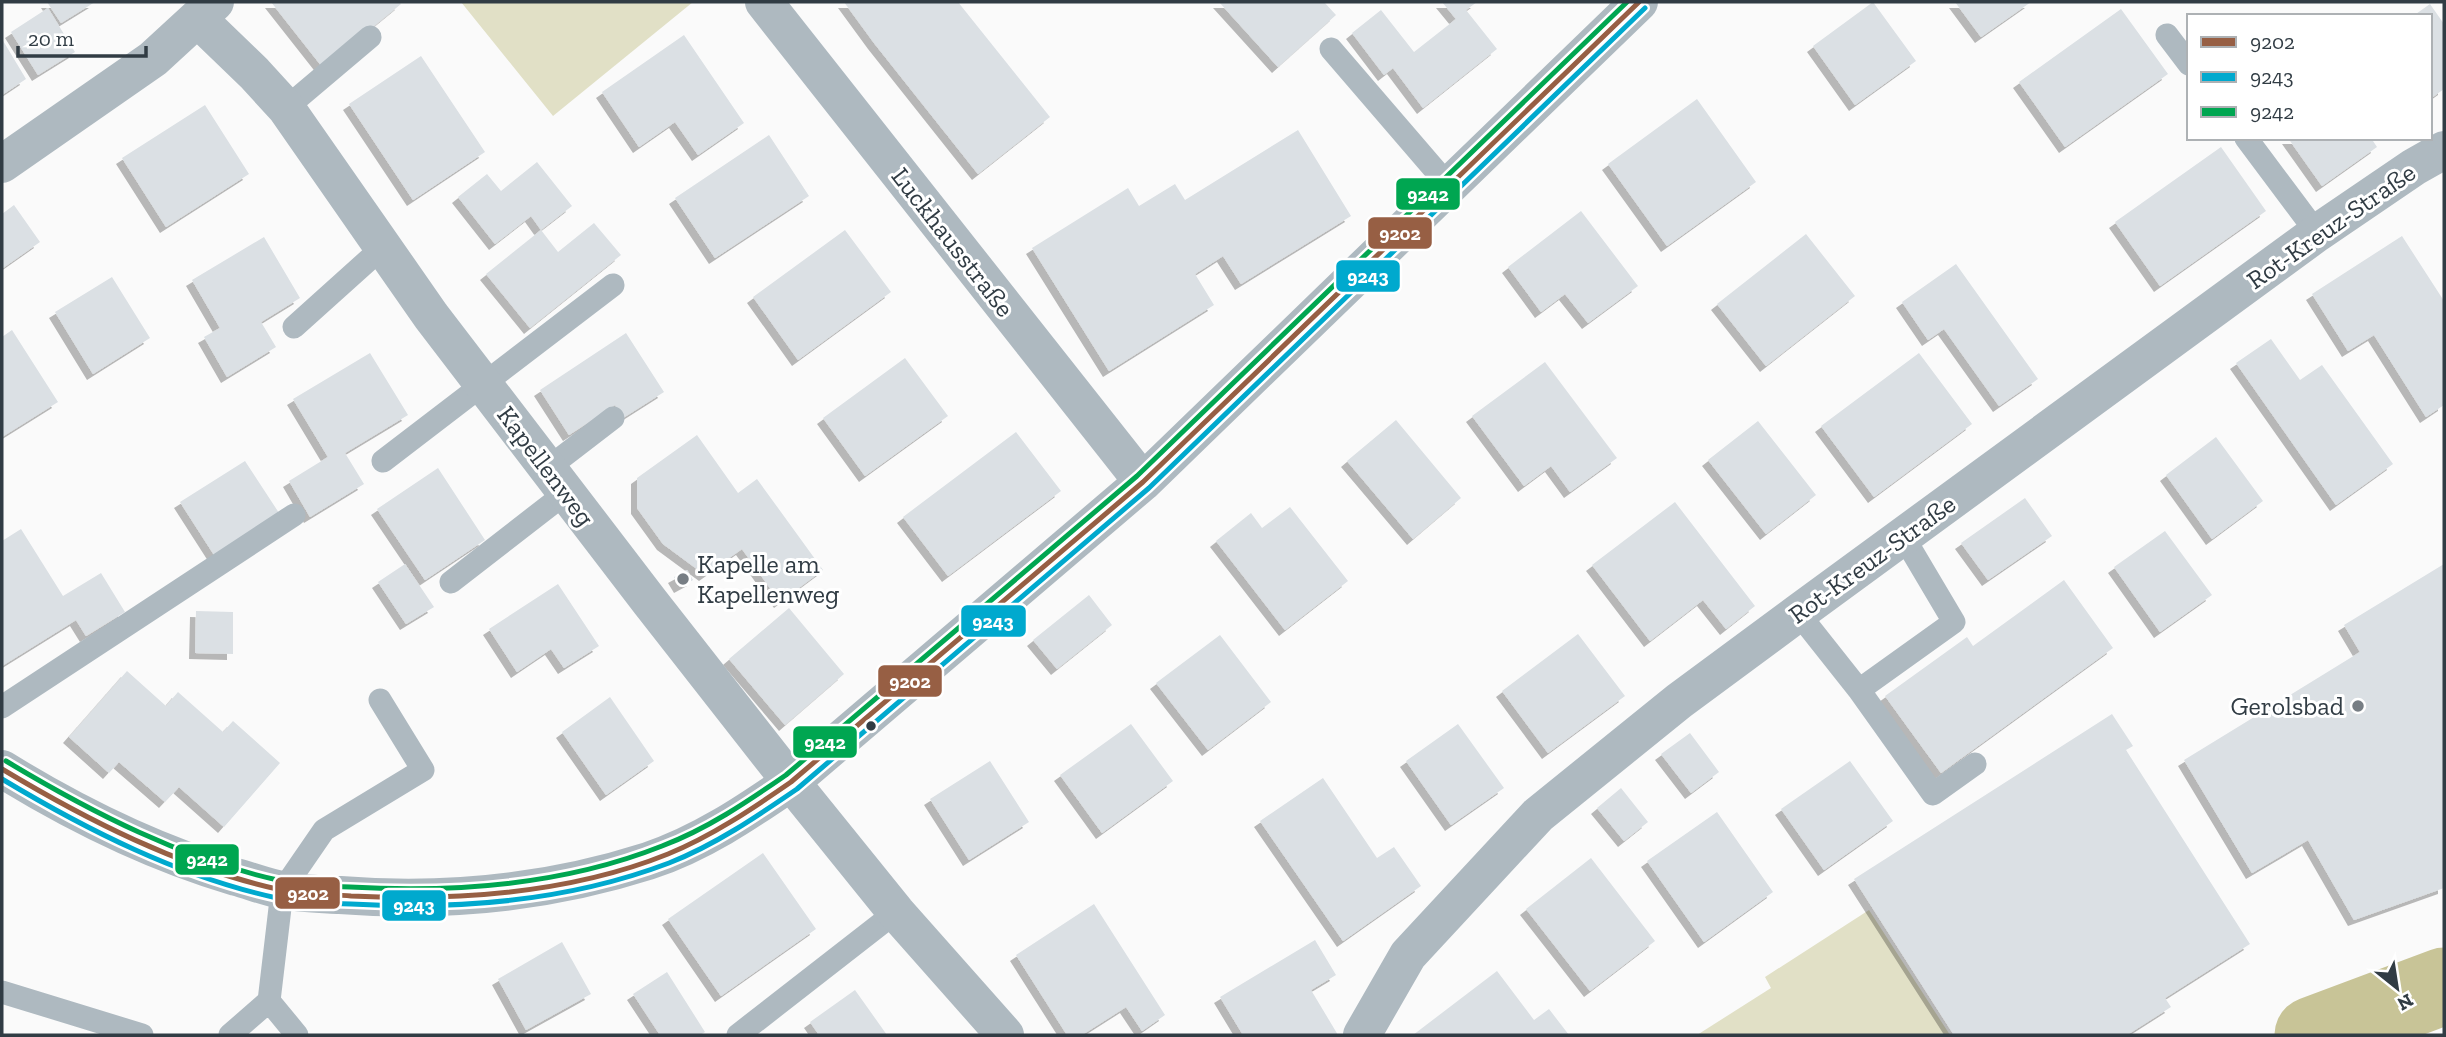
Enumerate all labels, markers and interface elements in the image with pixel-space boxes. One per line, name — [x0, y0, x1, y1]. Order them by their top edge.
scale bar — [18, 14, 145, 58]
legend — [2187, 14, 2432, 140]
text: 20 m — [28, 26, 74, 51]
text: 9202 — [2250, 29, 2295, 54]
text: 9243 — [2250, 64, 2294, 89]
text: 9242 — [2250, 99, 2294, 124]
street label: Rot-Kreuz-Straße — [2240, 156, 2422, 296]
street label: Luckhausstraße — [885, 161, 1021, 323]
line badge: 9242 — [1395, 177, 1461, 211]
text: 9242 — [1407, 183, 1449, 206]
line badge: 9202 — [1367, 216, 1433, 250]
text: 9202 — [1379, 222, 1421, 245]
line badge: 9243 — [1335, 259, 1401, 293]
text: 9243 — [1347, 265, 1389, 288]
street label: Kapellenweg — [490, 400, 602, 532]
street label: Rot-Kreuz-Straße — [1782, 488, 1962, 630]
place label: Kapelle am Kapellenweg — [697, 548, 839, 610]
marker: Kapelle am Kapellenweg — [675, 571, 691, 587]
line badge: 9243 — [960, 604, 1027, 638]
text: 9243 — [972, 610, 1014, 633]
line badge: 9202 — [877, 664, 943, 698]
text: 9202 — [889, 670, 931, 693]
place label: Gerolsbad — [2231, 690, 2344, 722]
marker: Gerolsbad — [2350, 698, 2366, 714]
unlabelled marker — [864, 719, 878, 733]
line badge: 9242 — [792, 725, 858, 759]
text: 9242 — [804, 731, 846, 754]
line badge: 9242 — [174, 843, 240, 876]
text: 9242 — [186, 848, 228, 871]
line badge: 9202 — [274, 876, 341, 910]
text: 9202 — [287, 882, 329, 905]
line badge: 9243 — [381, 889, 447, 922]
text: 9243 — [393, 894, 435, 917]
north arrow — [2362, 953, 2432, 1023]
text: N — [2393, 989, 2417, 1016]

